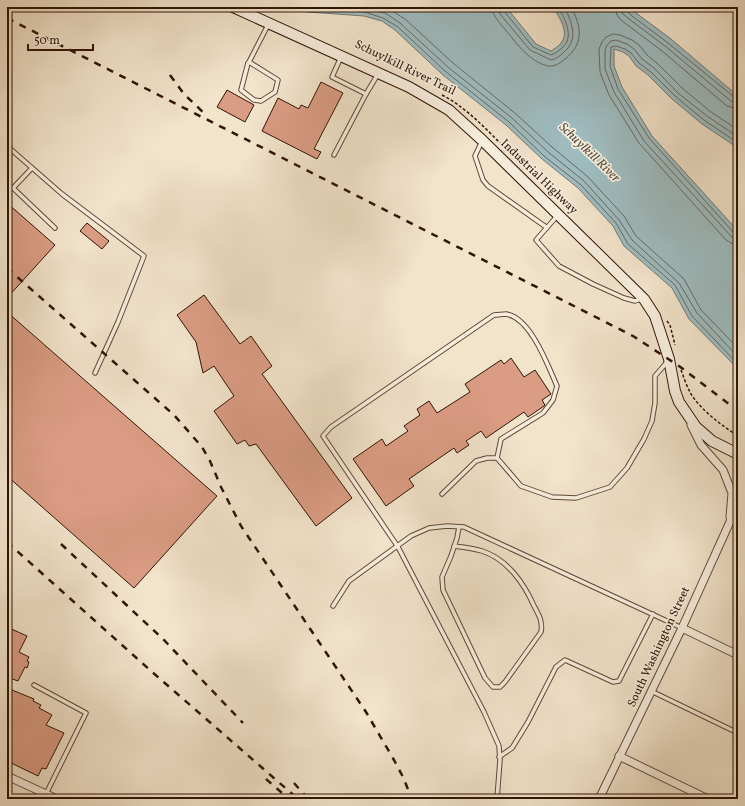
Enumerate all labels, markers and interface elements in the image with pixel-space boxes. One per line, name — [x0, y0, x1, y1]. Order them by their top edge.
scale bar — [28, 26, 93, 52]
text: 50 m — [34, 33, 60, 49]
street label: Schuylkill River Trail — [352, 37, 459, 100]
water label: Schuylkill River — [554, 119, 624, 187]
street label: Industrial Highway — [497, 136, 582, 218]
street label: South Washington Street — [624, 584, 694, 710]

